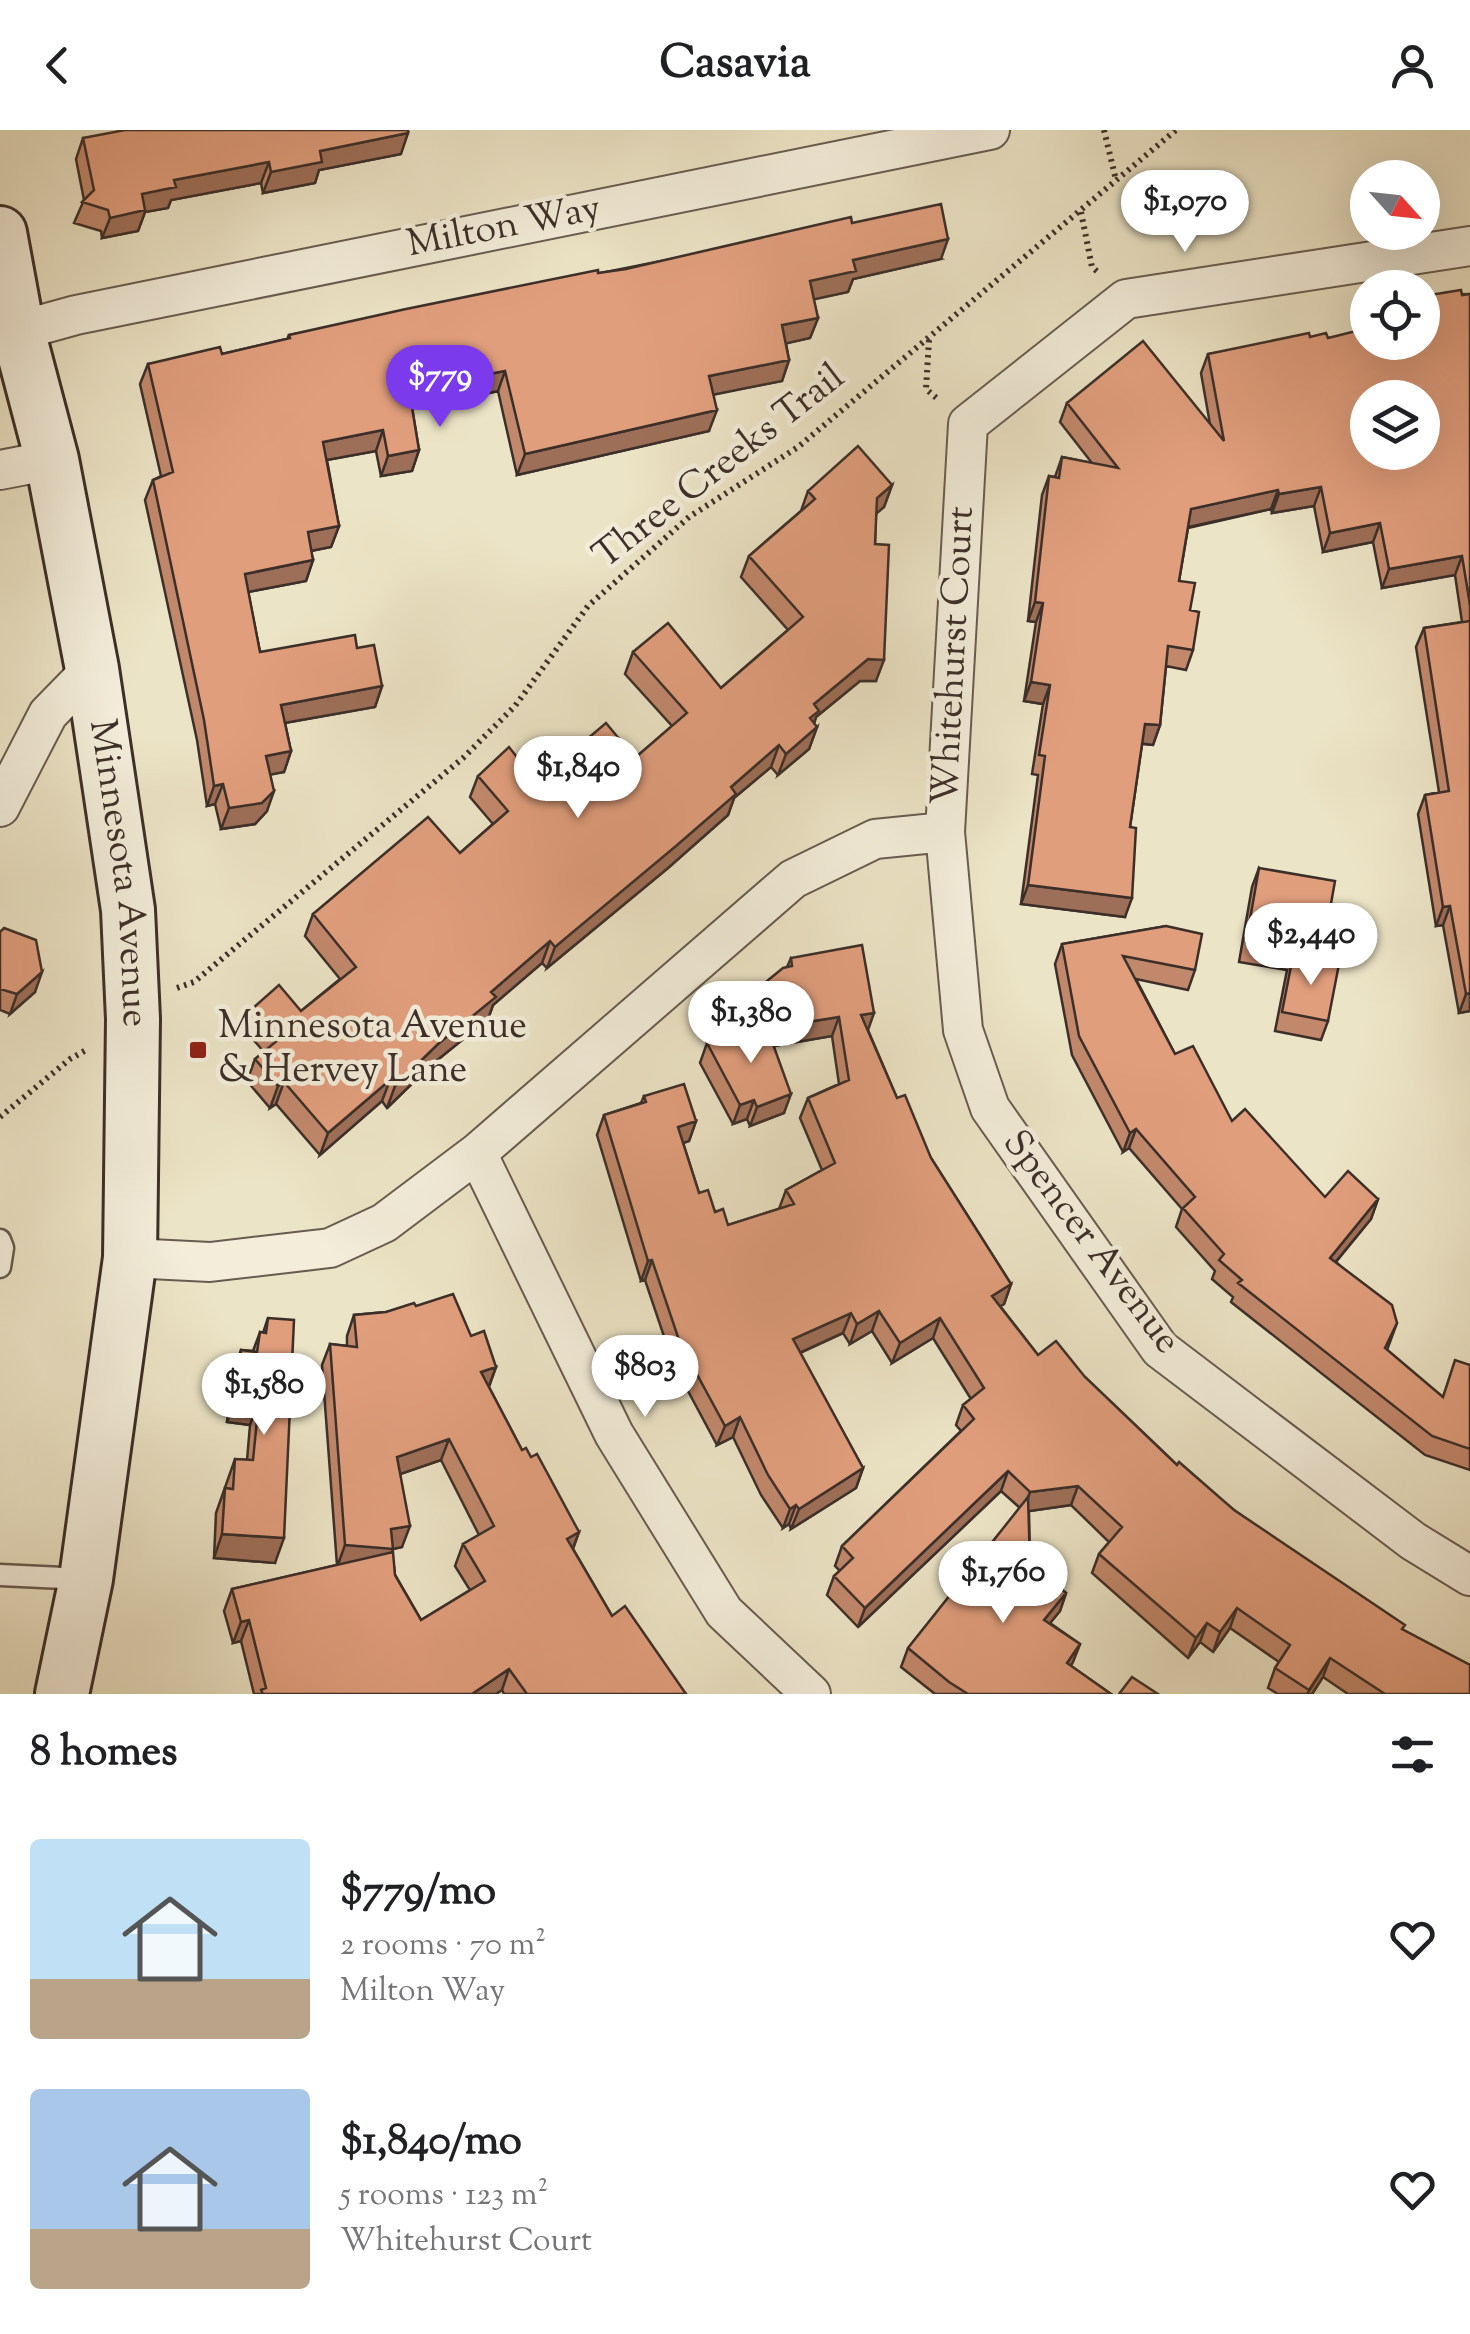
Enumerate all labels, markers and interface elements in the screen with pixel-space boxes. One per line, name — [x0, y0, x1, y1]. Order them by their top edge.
text: Casavia — [659, 33, 811, 98]
icon: back — [30, 38, 85, 93]
icon: person — [1385, 38, 1440, 93]
north arrow — [1350, 160, 1440, 250]
map controls — [1350, 160, 1440, 470]
pin: $1,070 — [1104, 170, 1266, 255]
text: $1,070 — [1143, 179, 1227, 225]
street label: Milton Way — [403, 183, 605, 273]
button: locate — [1350, 270, 1440, 360]
pin: $779 — [381, 345, 499, 430]
street label: Three Creeks Trail — [583, 352, 857, 584]
text: $779 — [408, 354, 472, 400]
button: layers — [1350, 380, 1440, 470]
street label: Whitehurst Court — [920, 505, 990, 807]
street label: Minnesota Avenue — [73, 716, 160, 1028]
pin: $1,840 — [497, 736, 659, 821]
text: $1,840 — [536, 745, 620, 791]
pin: $2,440 — [1230, 903, 1392, 988]
text: $2,440 — [1267, 912, 1355, 958]
pin: $1,380 — [670, 981, 832, 1066]
text: $1,380 — [710, 990, 792, 1036]
place label: Minnesota Avenue & Hervey Lane — [218, 1001, 527, 1099]
marker: Minnesota Avenue & Hervey Lane — [187, 1039, 209, 1061]
street label: Spencer Avenue — [988, 1120, 1192, 1366]
pin: $803 — [586, 1335, 704, 1420]
text: $803 — [614, 1344, 676, 1390]
pin: $1,580 — [183, 1353, 345, 1438]
text: $1,580 — [224, 1362, 304, 1408]
pin: $1,760 — [922, 1541, 1084, 1626]
text: $1,760 — [961, 1550, 1045, 1596]
text: 8 homes — [30, 1724, 178, 1784]
icon: filters — [1385, 1727, 1440, 1782]
text: $779/mo — [340, 1863, 496, 1923]
icon: home — [110, 1879, 230, 1999]
icon: heart — [1385, 1912, 1440, 1967]
text: 2 rooms · 70 m² — [340, 1923, 546, 1969]
text: Milton Way — [340, 1969, 505, 2015]
text: $1,840/mo — [340, 2113, 522, 2173]
icon: home — [110, 2129, 230, 2249]
icon: heart — [1385, 2162, 1440, 2217]
text: 5 rooms · 123 m² — [340, 2173, 548, 2219]
text: Whitehurst Court — [340, 2219, 592, 2265]

